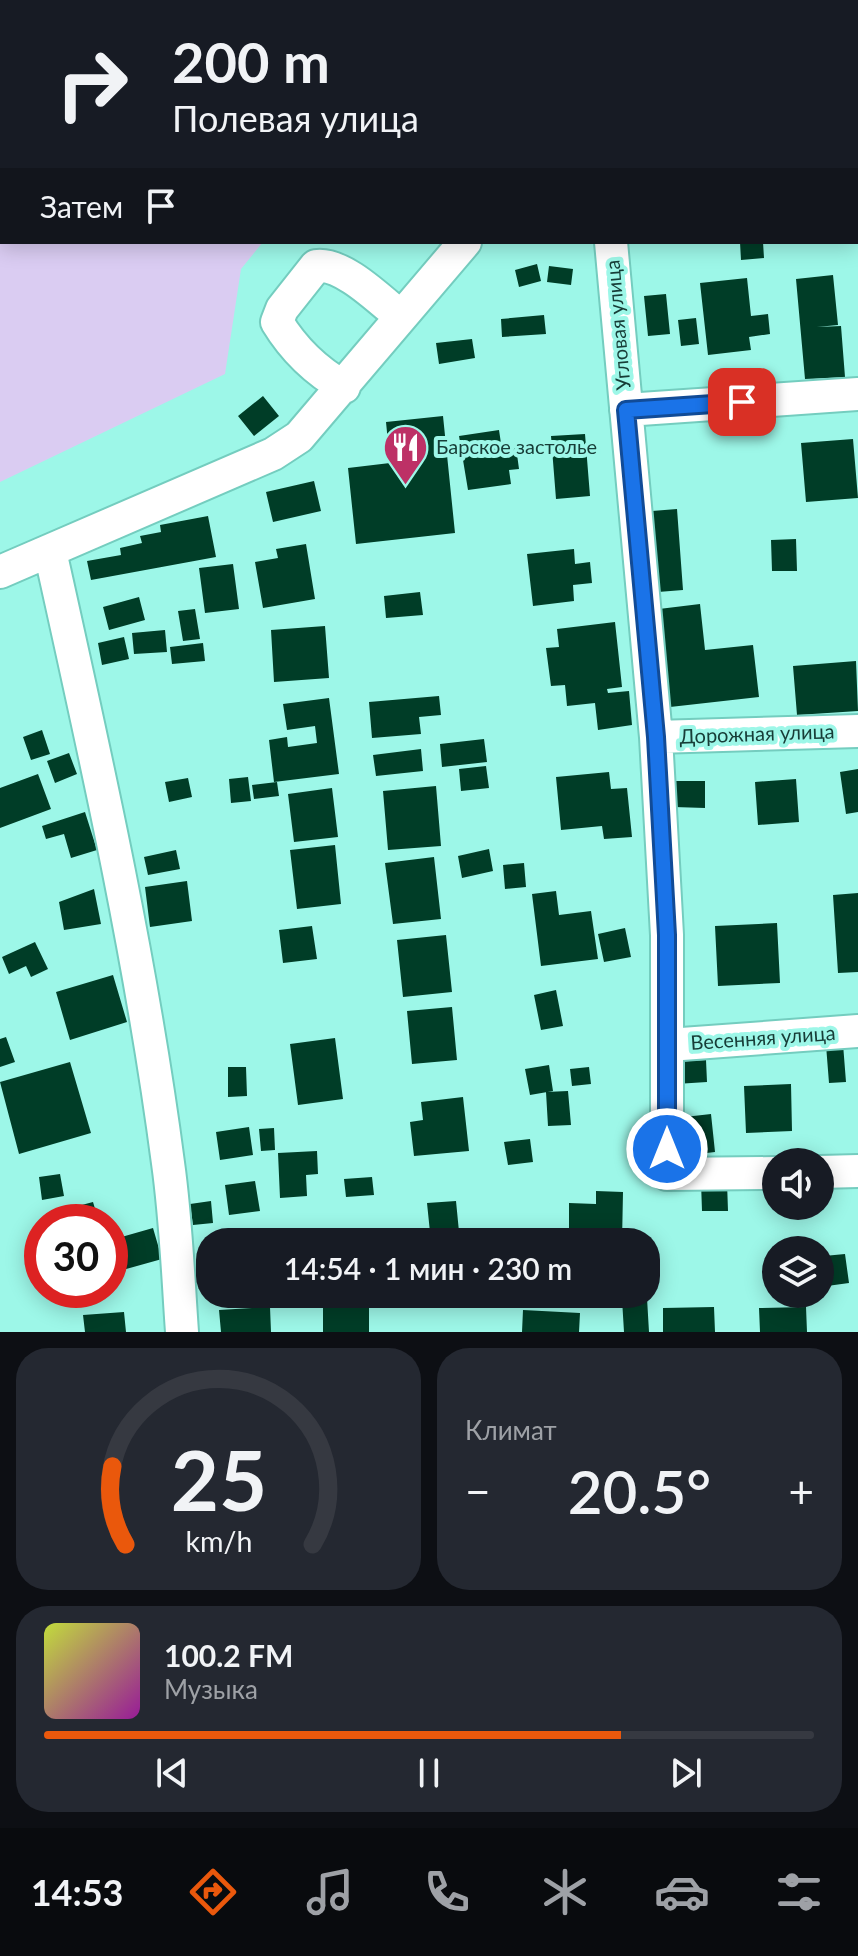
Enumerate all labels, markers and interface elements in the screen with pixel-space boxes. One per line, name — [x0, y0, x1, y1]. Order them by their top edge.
text: 200 m — [172, 28, 330, 95]
icon: right — [40, 32, 144, 136]
text: Полевая улица — [172, 96, 419, 140]
icon: arrive — [139, 184, 183, 228]
text: Затем — [40, 188, 123, 224]
street label: Угловая улица — [599, 259, 635, 391]
pin — [708, 368, 776, 436]
icon: arrive — [720, 380, 764, 424]
restaurant icon: Барское застолье — [381, 423, 429, 486]
place label: Барское застолье — [436, 434, 597, 458]
street label: Дорожная улица — [679, 718, 835, 748]
street label: Весенняя улица — [690, 1020, 836, 1054]
position arrow — [625, 1107, 709, 1191]
map controls — [762, 1148, 834, 1308]
button: sound — [762, 1148, 834, 1220]
speed limit sign: 30 — [24, 1204, 128, 1308]
button: layers — [762, 1236, 834, 1308]
text: 14:54 · 1 мин · 230 m — [284, 1250, 572, 1286]
text: Климат — [465, 1414, 557, 1446]
text: 25 — [170, 1429, 267, 1529]
text: 20.5° — [568, 1455, 711, 1527]
text: − — [465, 1465, 491, 1517]
text: + — [788, 1465, 814, 1517]
text: km/h — [185, 1524, 252, 1558]
text: 100.2 FM — [164, 1637, 293, 1673]
text: Музыка — [164, 1673, 258, 1705]
icon: previous — [150, 1751, 194, 1795]
icon: pause — [407, 1751, 451, 1795]
icon: next — [664, 1751, 708, 1795]
icon: directions — [185, 1864, 241, 1920]
icon: music — [302, 1864, 358, 1920]
icon: phone — [419, 1864, 475, 1920]
icon: climate — [537, 1864, 593, 1920]
icon: car — [654, 1864, 710, 1920]
icon: filters — [771, 1864, 827, 1920]
text: 14:53 — [31, 1870, 123, 1914]

